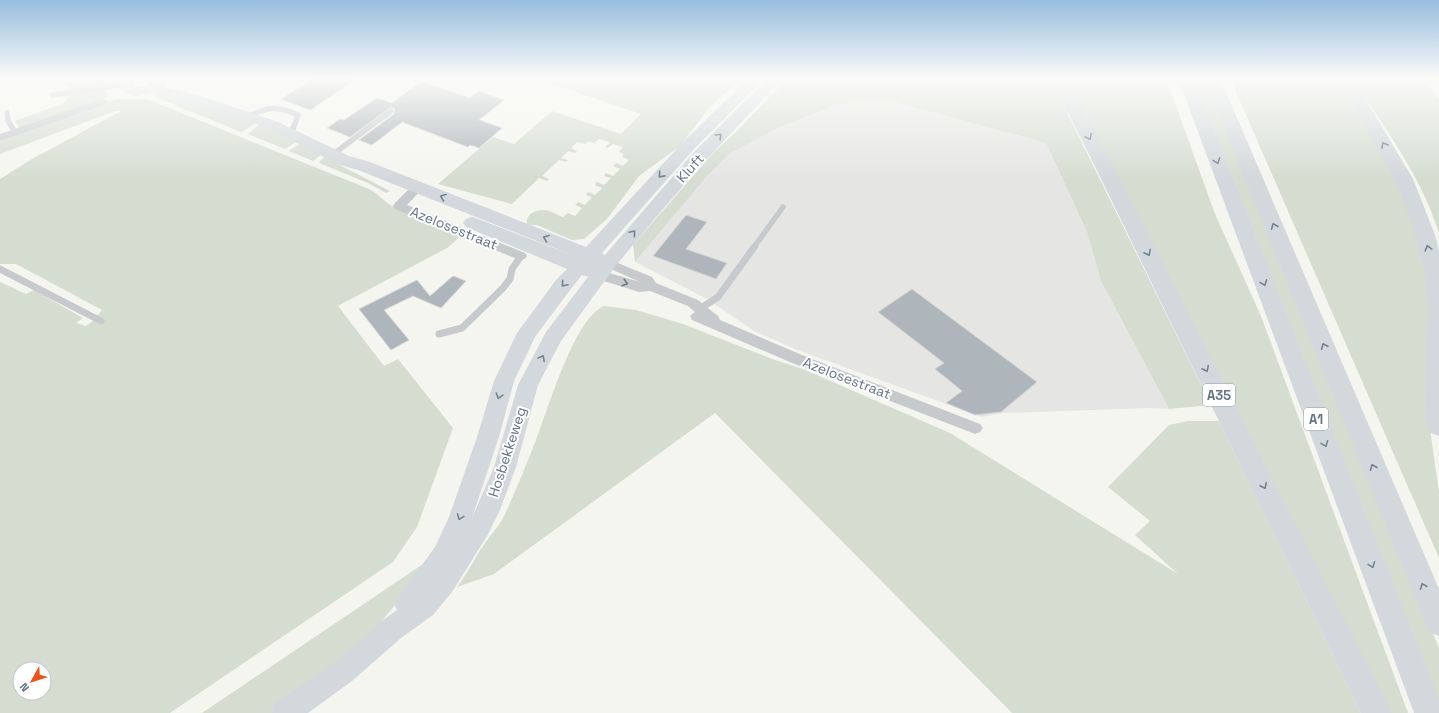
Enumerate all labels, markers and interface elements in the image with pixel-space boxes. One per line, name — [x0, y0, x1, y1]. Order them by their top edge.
one-way arrow — [715, 133, 722, 141]
one-way arrow — [1085, 133, 1092, 140]
one-way arrow — [1381, 142, 1388, 149]
street label: Kluft — [672, 150, 708, 186]
one-way arrow — [1213, 158, 1221, 165]
one-way arrow — [659, 170, 666, 178]
one-way arrow — [439, 194, 446, 202]
street label: Azelosestraat — [408, 202, 500, 254]
one-way arrow — [1270, 223, 1278, 230]
one-way arrow — [629, 231, 636, 238]
one-way arrow — [542, 234, 549, 242]
one-way arrow — [1424, 245, 1433, 252]
one-way arrow — [1143, 249, 1151, 256]
one-way arrow — [621, 278, 628, 287]
one-way arrow — [561, 279, 569, 287]
one-way arrow — [1259, 279, 1267, 286]
one-way arrow — [1320, 343, 1328, 350]
street label: Azelosestraat — [801, 353, 893, 403]
one-way arrow — [537, 355, 544, 362]
one-way arrow — [1201, 365, 1209, 373]
road number: A35 — [1203, 384, 1235, 406]
one-way arrow — [496, 392, 504, 399]
street label: Hosbekkeweg — [484, 405, 530, 499]
road number: A1 — [1304, 408, 1328, 430]
one-way arrow — [1321, 440, 1329, 447]
one-way arrow — [1370, 463, 1378, 470]
one-way arrow — [1259, 481, 1267, 489]
one-way arrow — [456, 514, 464, 521]
one-way arrow — [1367, 561, 1375, 568]
one-way arrow — [1420, 583, 1428, 590]
north arrow — [12, 661, 52, 701]
text: N — [16, 680, 32, 695]

